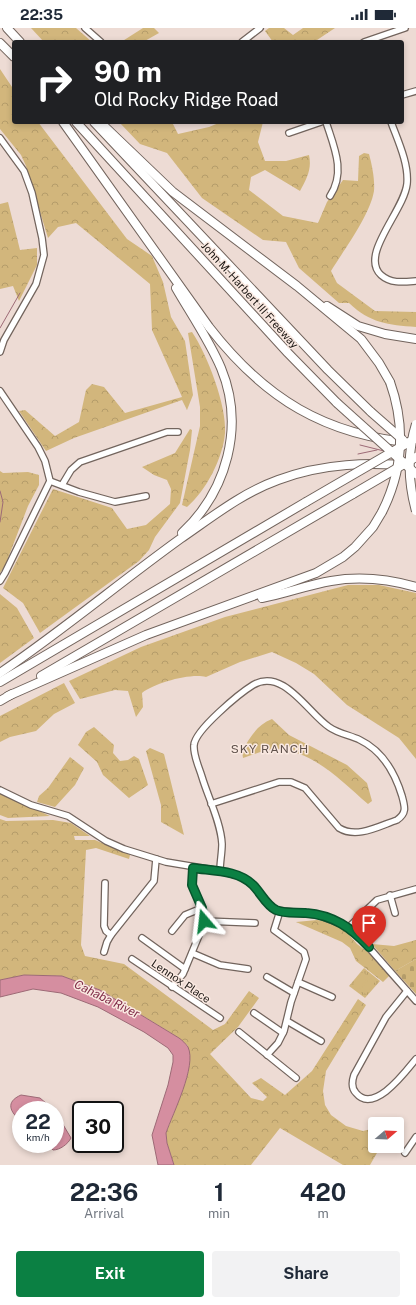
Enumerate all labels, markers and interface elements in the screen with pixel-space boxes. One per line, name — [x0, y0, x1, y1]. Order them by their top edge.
text: 22:35 — [20, 6, 63, 23]
text: 90 m — [94, 55, 162, 88]
icon: right — [28, 56, 80, 108]
text: Old Rocky Ridge Road — [94, 89, 278, 110]
street label: John M. Harbert III Freeway — [199, 239, 301, 351]
district label: SKY RANCH — [231, 742, 309, 756]
position arrow — [183, 900, 225, 942]
pin — [352, 906, 386, 947]
icon: arrive — [358, 912, 380, 934]
street label: Lennox Place — [149, 957, 213, 1005]
water label: Cahaba River — [72, 977, 142, 1021]
speed limit sign: 30 — [72, 1101, 124, 1153]
text: 22 — [25, 1110, 51, 1134]
north arrow — [368, 1117, 404, 1153]
map controls — [368, 1117, 404, 1153]
text: km/h — [26, 1131, 50, 1143]
text: 22:36 — [70, 1178, 138, 1206]
text: 1 — [214, 1178, 224, 1206]
text: 420 — [300, 1178, 346, 1206]
text: Arrival — [84, 1206, 124, 1221]
text: min — [208, 1206, 230, 1221]
text: m — [317, 1206, 329, 1221]
button: Exit — [16, 1251, 204, 1297]
button: Share — [212, 1251, 400, 1297]

